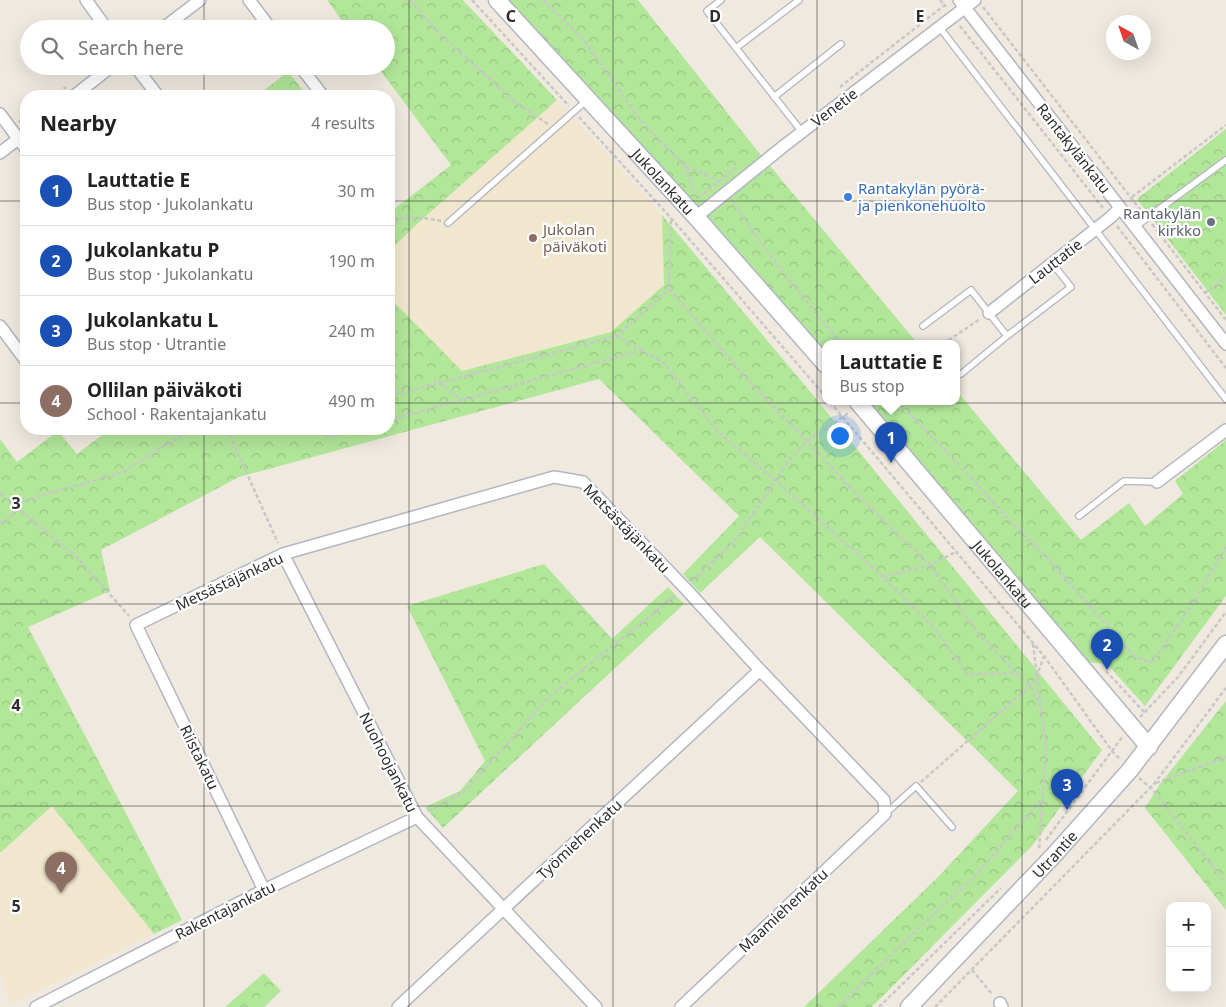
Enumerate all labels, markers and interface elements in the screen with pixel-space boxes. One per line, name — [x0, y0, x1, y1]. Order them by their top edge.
text: C — [506, 5, 516, 27]
text: D — [709, 5, 721, 27]
text: E — [916, 5, 925, 27]
north arrow — [1106, 15, 1151, 60]
search box — [20, 20, 395, 75]
icon: search — [38, 34, 66, 62]
text: Search here — [78, 35, 184, 61]
street label: Venetie — [807, 83, 861, 131]
street label: Rantakylänkatu — [1033, 99, 1115, 197]
text: Nearby — [40, 109, 116, 137]
text: 4 results — [311, 112, 375, 134]
street label: Jukolankatu — [626, 142, 699, 219]
text: Lauttatie E — [87, 167, 190, 193]
place label: Rantakylän pyörä- ja pienkonehuolto — [857, 178, 986, 215]
text: 1 — [51, 180, 61, 202]
text: 30 m — [338, 180, 375, 202]
marker: Rantakylän pyörä- ja pienkonehuolto — [842, 191, 854, 203]
text: Bus stop · Jukolankatu — [87, 193, 253, 215]
place label: Rantakylän kirkko — [1123, 203, 1201, 240]
marker: Rantakylän kirkko — [1205, 216, 1217, 228]
place label: Jukolan päiväkoti — [541, 219, 607, 256]
marker: Jukolan päiväkoti — [527, 232, 539, 244]
street label: Lauttatie — [1024, 234, 1086, 288]
text: Jukolankatu P — [87, 237, 219, 263]
text: 2 — [51, 250, 61, 272]
text: 190 m — [328, 250, 375, 272]
text: Bus stop · Jukolankatu — [87, 263, 253, 285]
text: Jukolankatu L — [87, 307, 218, 333]
text: 3 — [51, 320, 61, 342]
text: 240 m — [328, 320, 375, 342]
text: Bus stop · Utrantie — [87, 333, 226, 355]
popup — [822, 340, 960, 405]
text: Lauttatie E — [839, 349, 943, 375]
text: Bus stop — [839, 375, 905, 397]
text: Ollilan päiväkoti — [87, 377, 242, 403]
text: 4 — [51, 390, 61, 412]
text: 490 m — [328, 390, 375, 412]
text: School · Rakentajankatu — [87, 403, 267, 425]
pin: 1 — [875, 422, 907, 463]
your location — [827, 423, 853, 449]
street label: Metsästäjänkatu — [579, 479, 675, 577]
text: 3 — [11, 492, 21, 514]
street label: Jukolankatu — [967, 534, 1038, 612]
street label: Metsästäjänkatu — [172, 547, 286, 615]
pin: 2 — [1091, 629, 1123, 670]
text: 4 — [11, 694, 21, 716]
street label: Nuohoojankatu — [355, 709, 423, 815]
street label: Riistakatu — [176, 722, 224, 792]
pin: 3 — [1051, 769, 1083, 810]
street label: Työmiehenkatu — [532, 794, 626, 884]
street label: Utrantie — [1027, 826, 1081, 882]
pin: 4 — [45, 852, 77, 893]
street label: Maamiehenkatu — [734, 864, 832, 956]
street label: Rakentajankatu — [171, 876, 279, 944]
text: 5 — [11, 895, 21, 917]
map controls — [1166, 902, 1211, 992]
button: + — [1166, 902, 1211, 947]
button: − — [1166, 947, 1211, 992]

